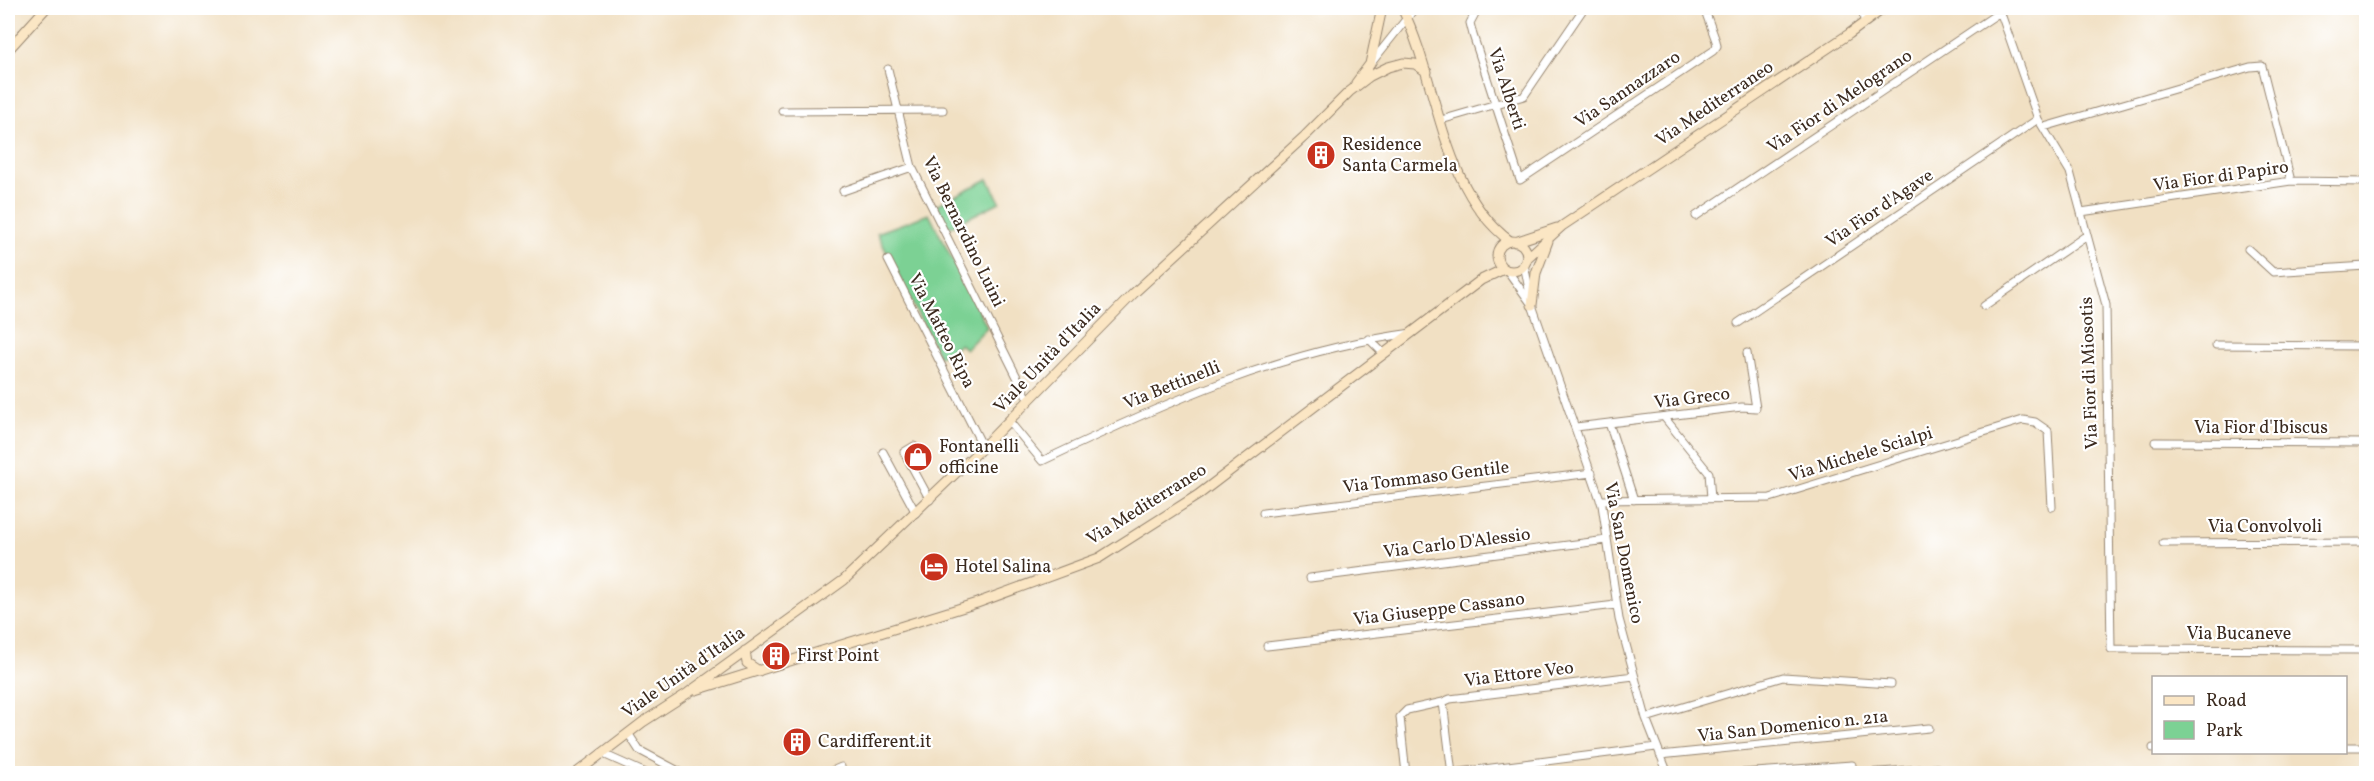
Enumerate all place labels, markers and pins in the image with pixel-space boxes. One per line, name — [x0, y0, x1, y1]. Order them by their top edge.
place label: Residence Santa Carmela — [1342, 133, 1458, 179]
building icon: Residence Santa Carmela — [1305, 139, 1337, 171]
place label: Fontanelli officine — [939, 435, 1019, 481]
shop icon: Fontanelli officine — [902, 441, 934, 473]
hotel icon: Hotel Salina — [918, 551, 950, 583]
place label: Hotel Salina — [955, 555, 1051, 580]
building icon: First Point — [760, 640, 792, 672]
place label: First Point — [797, 644, 879, 669]
building icon: Cardifferent.it — [781, 726, 813, 758]
place label: Cardifferent.it — [818, 730, 931, 755]

